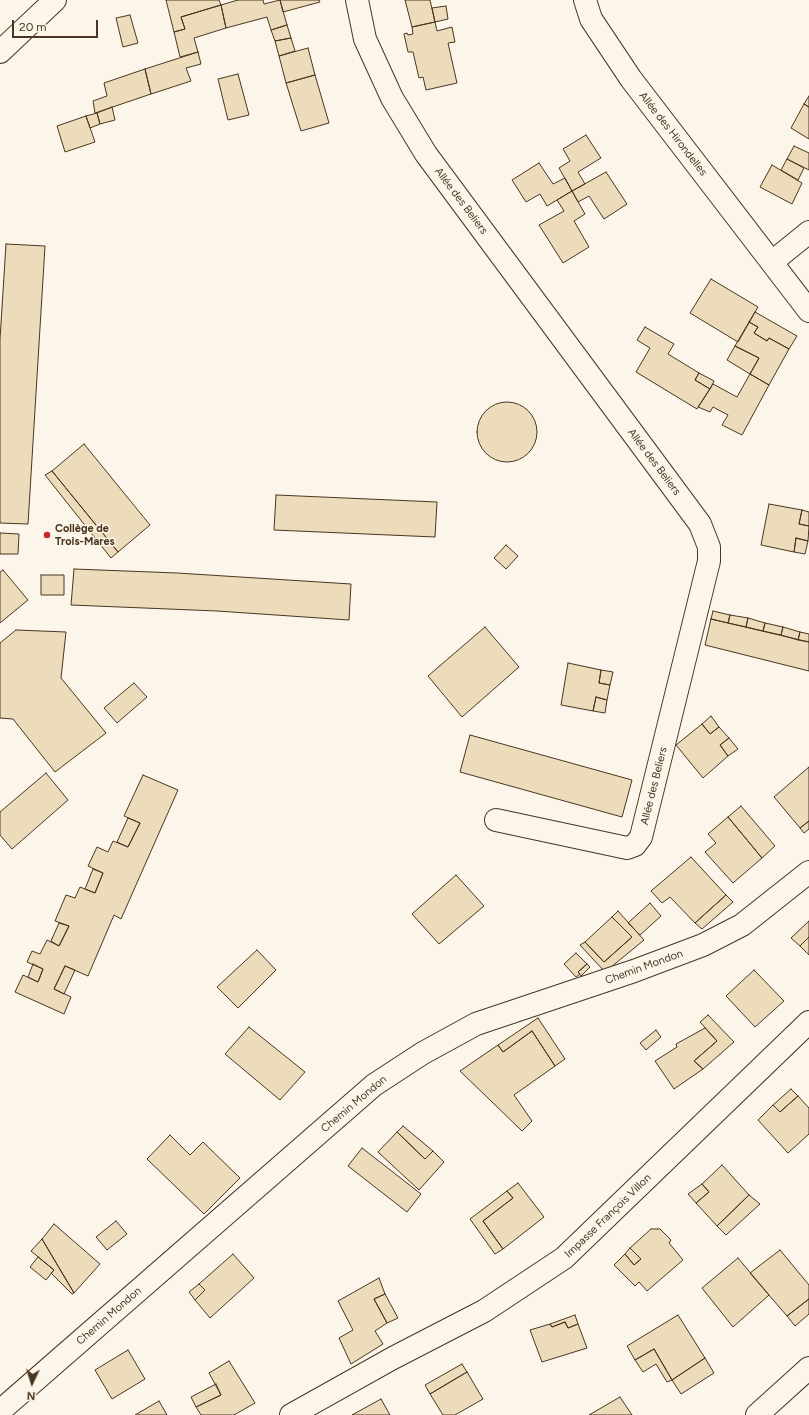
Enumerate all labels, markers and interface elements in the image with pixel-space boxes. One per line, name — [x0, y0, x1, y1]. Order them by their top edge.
scale bar — [14, 12, 100, 38]
text: 20 m — [19, 20, 47, 34]
street label: Allée des Hirondelles — [636, 89, 710, 179]
street label: Allée des Beliers — [432, 165, 490, 237]
street label: Allée des Beliers — [625, 426, 683, 498]
place label: Collège de Trois-Mares — [55, 522, 115, 548]
marker: Collège de Trois-Mares — [42, 530, 52, 540]
street label: Allée des Beliers — [638, 746, 670, 826]
street label: Chemin Mondon — [603, 947, 685, 987]
street label: Chemin Mondon — [318, 1073, 390, 1135]
street label: Impasse François Villon — [562, 1171, 654, 1261]
street label: Chemin Mondon — [74, 1284, 144, 1348]
north arrow — [12, 1363, 52, 1403]
text: N — [26, 1389, 36, 1402]

